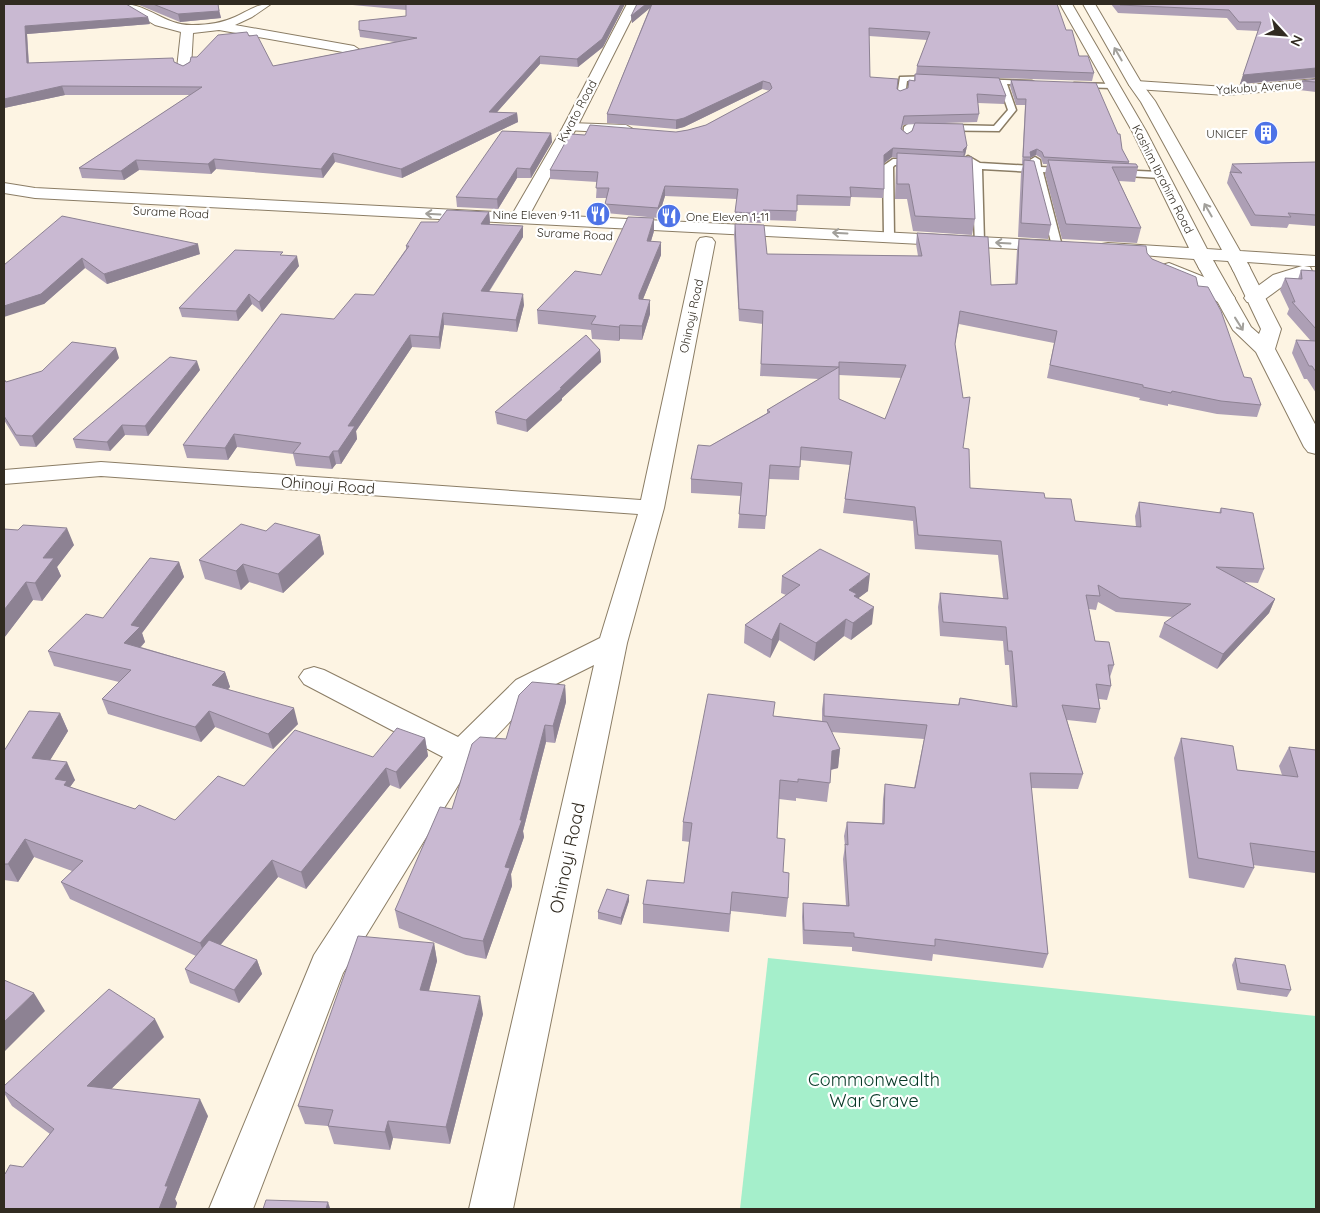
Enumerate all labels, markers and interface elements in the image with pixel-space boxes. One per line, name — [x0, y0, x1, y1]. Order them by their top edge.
north arrow — [1260, 10, 1310, 60]
text: N — [1286, 32, 1307, 49]
one-way arrow — [1113, 48, 1123, 62]
street label: Kwato Road — [554, 77, 600, 145]
street label: Yakubu Avenue — [1216, 77, 1302, 97]
building icon: UNICEF — [1253, 120, 1279, 146]
street label: Kashim Ibrahim Road — [1129, 122, 1197, 236]
place label: UNICEF — [1206, 126, 1248, 141]
restaurant icon: Nine Eleven 9-11 — [585, 201, 611, 227]
street label: Surame Road — [133, 203, 209, 221]
restaurant icon: One Eleven 1-11 — [656, 203, 682, 229]
one-way arrow — [1203, 204, 1213, 218]
place label: Nine Eleven 9-11 — [493, 207, 580, 222]
one-way arrow — [426, 209, 442, 218]
place label: One Eleven 1-11 — [686, 209, 769, 224]
street label: Surame Road — [537, 225, 613, 243]
one-way arrow — [833, 229, 849, 238]
one-way arrow — [995, 239, 1011, 248]
street label: Ohinoyi Road — [676, 278, 706, 354]
one-way arrow — [1235, 316, 1245, 330]
street label: Ohinoyi Road — [280, 472, 376, 498]
street label: Ohinoyi Road — [544, 800, 590, 916]
park label: Commonwealth War Grave — [808, 1068, 940, 1112]

